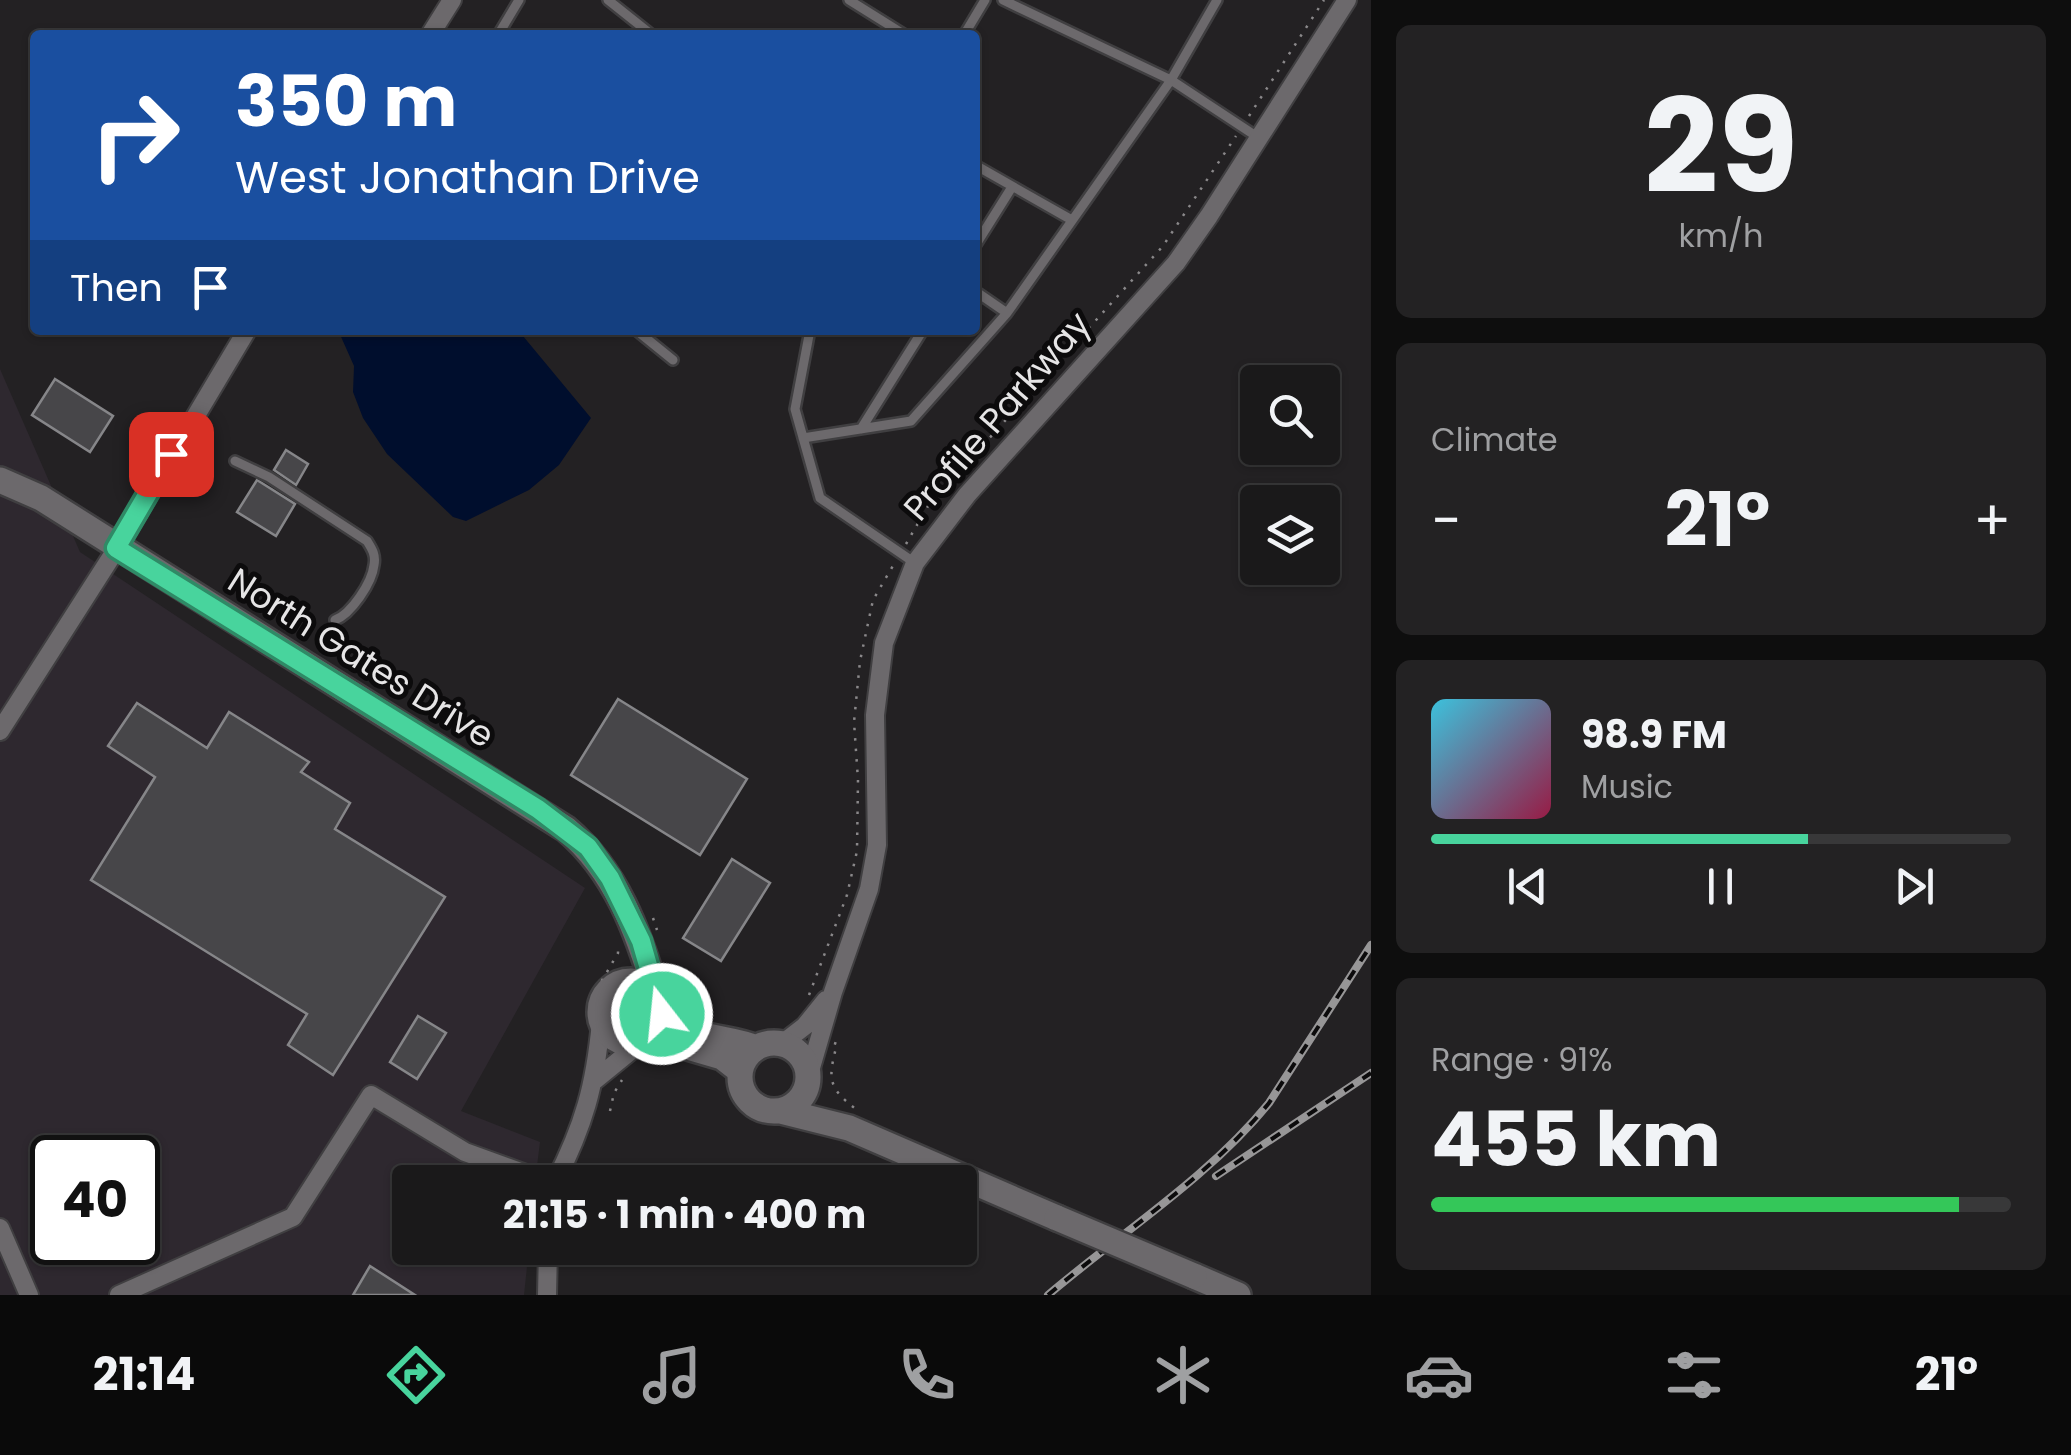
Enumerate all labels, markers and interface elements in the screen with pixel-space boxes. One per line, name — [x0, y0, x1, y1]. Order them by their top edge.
text: 350 m — [235, 52, 457, 151]
text: 29 — [1644, 55, 1798, 238]
icon: right — [70, 70, 200, 200]
text: West Jonathan Drive — [235, 146, 700, 209]
text: km/h — [1678, 213, 1764, 258]
icon: arrive — [183, 260, 238, 315]
text: Then — [70, 261, 163, 314]
street label: Profile Parkway — [892, 300, 1101, 531]
map controls — [1240, 365, 1340, 585]
button: search — [1240, 365, 1340, 465]
pin — [129, 412, 214, 497]
text: Climate — [1431, 417, 1558, 462]
icon: arrive — [144, 427, 199, 482]
text: 21° — [1664, 467, 1770, 572]
text: − — [1431, 482, 1461, 559]
text: + — [1973, 482, 2011, 559]
button: layers — [1240, 485, 1340, 585]
street label: North Gates Drive — [219, 556, 504, 759]
text: 98.9 FM — [1581, 708, 1727, 761]
text: Music — [1581, 764, 1673, 809]
icon: previous — [1500, 859, 1555, 914]
icon: pause — [1693, 859, 1748, 914]
icon: next — [1887, 859, 1942, 914]
position arrow — [610, 962, 714, 1066]
text: Range · 91% — [1431, 1037, 1613, 1082]
text: 455 km — [1431, 1087, 1721, 1192]
speed limit sign: 40 — [30, 1135, 160, 1265]
text: 21:15 · 1 min · 400 m — [503, 1188, 866, 1241]
icon: directions — [381, 1340, 451, 1410]
icon: music — [637, 1340, 707, 1410]
icon: phone — [892, 1340, 962, 1410]
icon: climate — [1148, 1340, 1218, 1410]
icon: car — [1404, 1340, 1474, 1410]
icon: filters — [1659, 1340, 1729, 1410]
text: 21:14 — [93, 1343, 196, 1406]
text: 21° — [1915, 1343, 1978, 1406]

